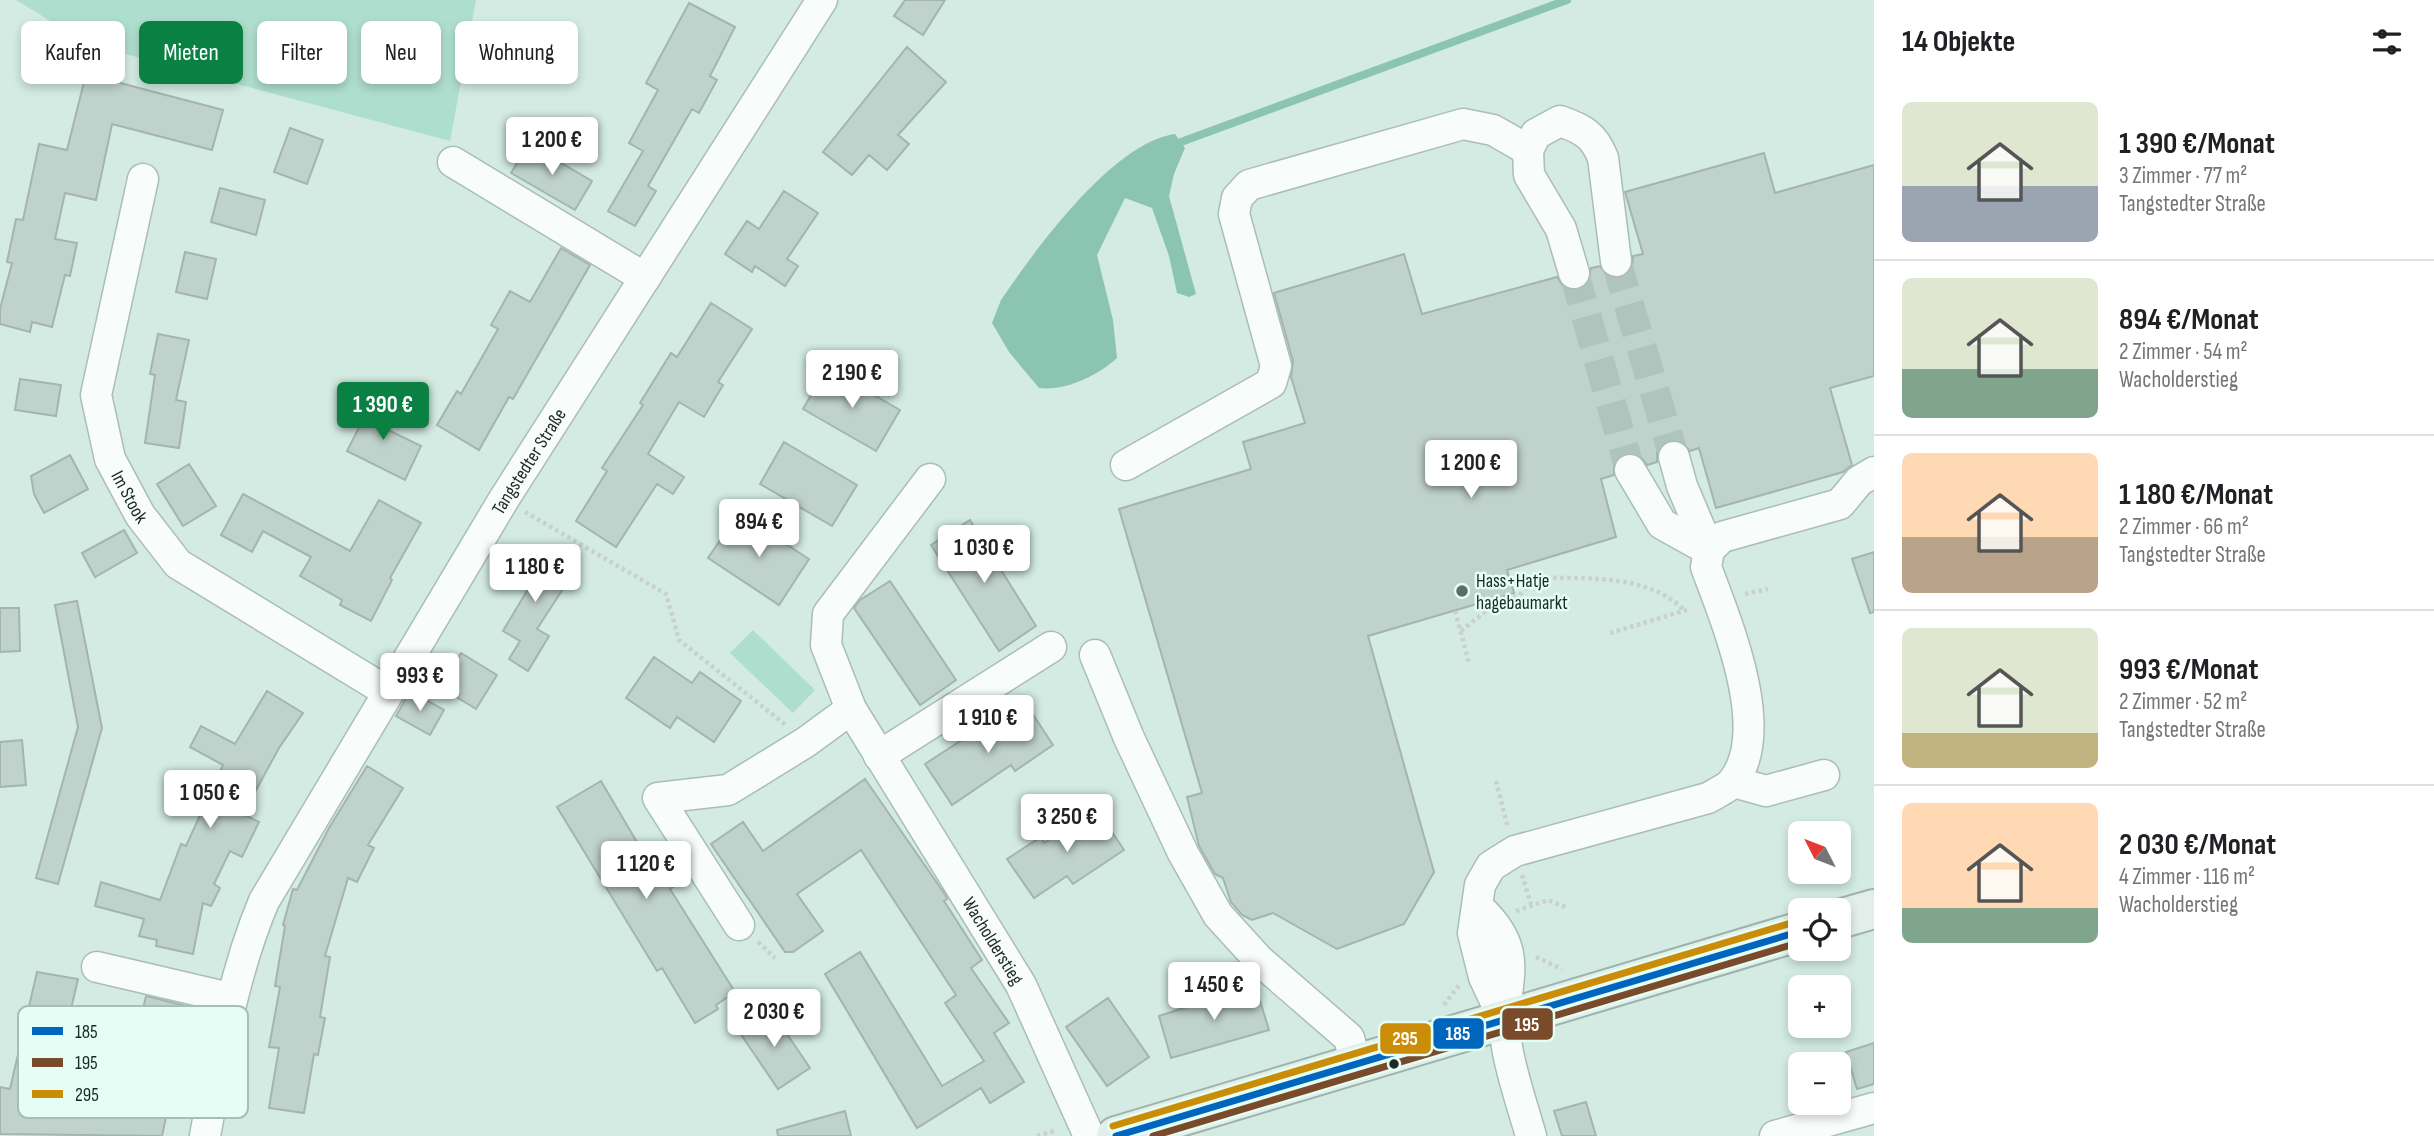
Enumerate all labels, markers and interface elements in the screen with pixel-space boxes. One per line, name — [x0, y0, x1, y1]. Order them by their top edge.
chip: Kaufen — [21, 21, 125, 84]
chip: Mieten — [139, 21, 243, 84]
chip: Filter — [257, 21, 347, 84]
chip: Neu — [361, 21, 441, 84]
chip: Wohnung — [455, 21, 578, 84]
icon: filters — [2368, 23, 2406, 61]
text: 14 Objekte — [1902, 24, 2015, 60]
pin: 1 200 € — [487, 118, 617, 177]
text: 1 200 € — [522, 126, 582, 154]
text: 1 390 €/Monat — [2119, 126, 2275, 162]
icon: home — [1958, 130, 2042, 214]
text: 3 Zimmer · 77 m² — [2119, 162, 2247, 190]
text: Tangstedter Straße — [2119, 190, 2266, 218]
text: 894 €/Monat — [2119, 302, 2259, 338]
icon: home — [1958, 306, 2042, 390]
text: 2 Zimmer · 54 m² — [2119, 338, 2248, 366]
pin: 2 190 € — [787, 350, 917, 410]
text: 2 190 € — [822, 359, 882, 387]
text: Wacholderstieg — [2119, 366, 2238, 394]
pin: 1 390 € — [318, 382, 448, 442]
text: 1 390 € — [353, 391, 413, 419]
street label: Tangstedter Straße — [487, 404, 572, 519]
pin: 1 200 € — [1406, 440, 1536, 500]
text: 1 200 € — [1441, 449, 1501, 477]
street label: Im Stook — [105, 467, 153, 529]
text: 1 180 €/Monat — [2119, 477, 2273, 513]
icon: home — [1958, 481, 2042, 565]
pin: 894 € — [710, 500, 808, 559]
text: 894 € — [735, 508, 783, 536]
text: 2 Zimmer · 66 m² — [2119, 513, 2249, 541]
pin: 1 030 € — [919, 526, 1049, 585]
text: 1 030 € — [954, 534, 1014, 562]
text: Tangstedter Straße — [2119, 541, 2266, 569]
pin: 1 180 € — [470, 544, 600, 604]
text: 1 180 € — [506, 553, 564, 581]
place label: Hass+Hatje hagebaumarkt — [1476, 570, 1568, 615]
marker: Hass+Hatje hagebaumarkt — [1454, 583, 1470, 599]
text: 993 €/Monat — [2119, 652, 2258, 688]
pin: 993 € — [371, 654, 469, 713]
icon: home — [1958, 656, 2042, 740]
text: 993 € — [396, 662, 444, 690]
text: 2 Zimmer · 52 m² — [2119, 688, 2248, 716]
pin: 1 910 € — [923, 696, 1053, 755]
text: 1 910 € — [959, 704, 1017, 732]
text: Tangstedter Straße — [2119, 716, 2266, 744]
pin: 1 050 € — [145, 770, 275, 830]
text: 1 050 € — [180, 779, 240, 807]
pin: 3 250 € — [1002, 794, 1132, 854]
text: 3 250 € — [1037, 803, 1097, 831]
north arrow — [1788, 821, 1852, 884]
map controls — [1788, 821, 1851, 1115]
text: 2 030 €/Monat — [2119, 827, 2276, 863]
icon: home — [1958, 831, 2042, 915]
pin: 1 120 € — [581, 842, 711, 901]
text: 1 120 € — [617, 850, 675, 878]
text: 4 Zimmer · 116 m² — [2119, 863, 2255, 891]
text: Wacholderstieg — [2119, 891, 2238, 919]
street label: Wacholderstieg — [957, 893, 1028, 990]
button: locate — [1788, 898, 1851, 961]
pin: 1 450 € — [1149, 962, 1279, 1022]
text: 1 450 € — [1184, 971, 1244, 999]
button: + — [1788, 975, 1851, 1038]
pin: 2 030 € — [709, 990, 839, 1049]
text: 2 030 € — [743, 998, 805, 1026]
legend — [18, 1006, 248, 1118]
line badge: 195 — [1501, 1007, 1554, 1041]
text: 195 — [1515, 1014, 1539, 1037]
line badge: 185 — [1432, 1017, 1485, 1050]
text: 185 — [75, 1021, 98, 1044]
line badge: 295 — [1379, 1022, 1432, 1055]
text: 185 — [1446, 1023, 1470, 1046]
text: 295 — [1392, 1028, 1418, 1051]
text: 195 — [75, 1052, 98, 1075]
button: − — [1788, 1052, 1851, 1115]
unlabelled marker — [1387, 1057, 1401, 1071]
text: 295 — [75, 1084, 99, 1107]

